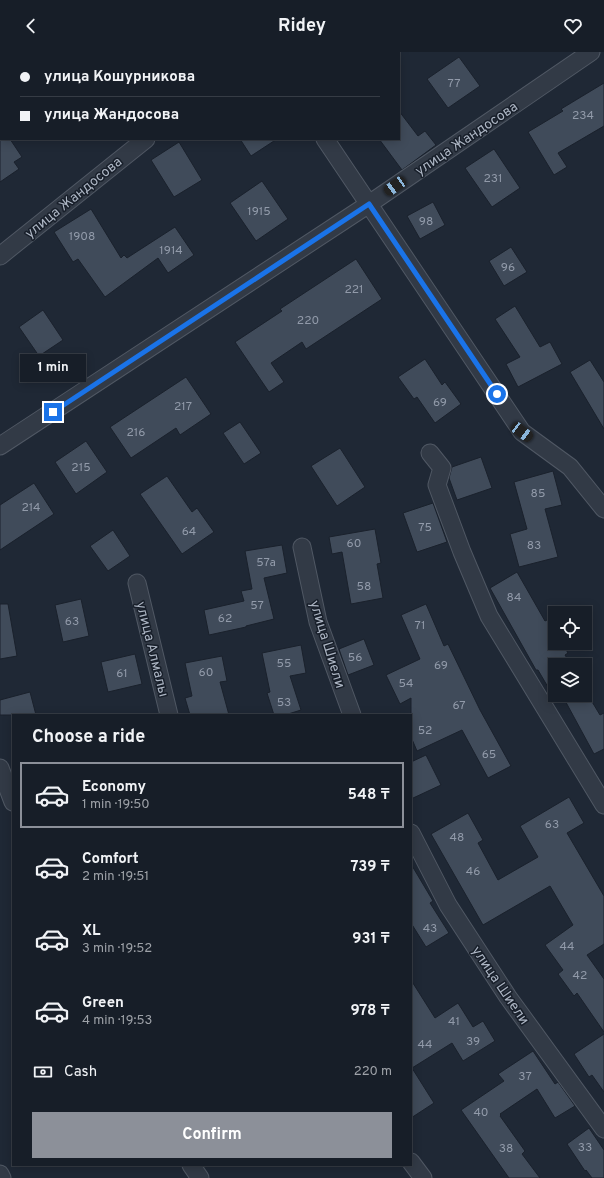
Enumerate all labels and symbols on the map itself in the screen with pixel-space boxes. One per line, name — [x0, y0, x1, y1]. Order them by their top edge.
house number: 77 — [448, 76, 460, 92]
street label: улица Жандосова — [412, 99, 521, 180]
house number: 234 — [572, 108, 594, 124]
street label: улица Жандосова — [22, 154, 126, 243]
house number: 231 — [483, 171, 503, 187]
car — [382, 174, 408, 198]
house number: 1915 — [247, 204, 271, 220]
house number: 98 — [419, 214, 433, 230]
house number: 1908 — [69, 229, 95, 245]
house number: 1914 — [159, 243, 183, 259]
house number: 96 — [501, 260, 515, 276]
house number: 221 — [344, 282, 364, 298]
house number: 220 — [297, 313, 319, 329]
callout: 1 min — [20, 354, 86, 382]
route start — [488, 385, 506, 403]
house number: 69 — [433, 395, 447, 411]
house number: 217 — [174, 399, 192, 415]
route end — [44, 403, 62, 421]
car — [509, 420, 535, 444]
house number: 216 — [127, 425, 145, 441]
house number: 215 — [71, 460, 91, 476]
house number: 85 — [531, 486, 545, 502]
house number: 214 — [21, 500, 41, 516]
house number: 75 — [418, 520, 432, 536]
house number: 64 — [182, 524, 196, 540]
house number: 60 — [347, 536, 361, 552]
house number: 83 — [527, 538, 541, 554]
house number: 57а — [256, 555, 276, 571]
house number: 58 — [357, 579, 371, 595]
house number: 84 — [507, 590, 521, 606]
house number: 57 — [250, 598, 264, 614]
street label: улица Шиели — [305, 598, 348, 690]
street label: улица Алмалы — [131, 600, 172, 699]
house number: 62 — [218, 611, 232, 627]
house number: 63 — [65, 614, 79, 630]
house number: 71 — [415, 618, 425, 634]
house number: 56 — [348, 650, 362, 666]
house number: 55 — [277, 656, 291, 672]
house number: 69 — [434, 658, 448, 674]
house number: 60 — [199, 665, 213, 681]
house number: 61 — [116, 666, 128, 682]
house number: 54 — [398, 676, 414, 692]
house number: 53 — [277, 695, 291, 711]
house number: 67 — [452, 698, 466, 714]
house number: 52 — [418, 723, 432, 739]
house number: 65 — [482, 747, 496, 763]
house number: 63 — [545, 817, 559, 833]
house number: 48 — [450, 830, 464, 846]
house number: 46 — [466, 864, 480, 880]
house number: 43 — [423, 921, 437, 937]
house number: 44 — [560, 939, 574, 955]
street label: улица Шиели — [467, 943, 532, 1028]
house number: 42 — [573, 968, 587, 984]
house number: 41 — [448, 1014, 460, 1030]
house number: 39 — [466, 1034, 480, 1050]
house number: 44 — [418, 1037, 432, 1053]
house number: 37 — [518, 1069, 532, 1085]
house number: 40 — [473, 1105, 489, 1121]
house number: 33 — [578, 1140, 592, 1156]
house number: 38 — [499, 1141, 513, 1157]

